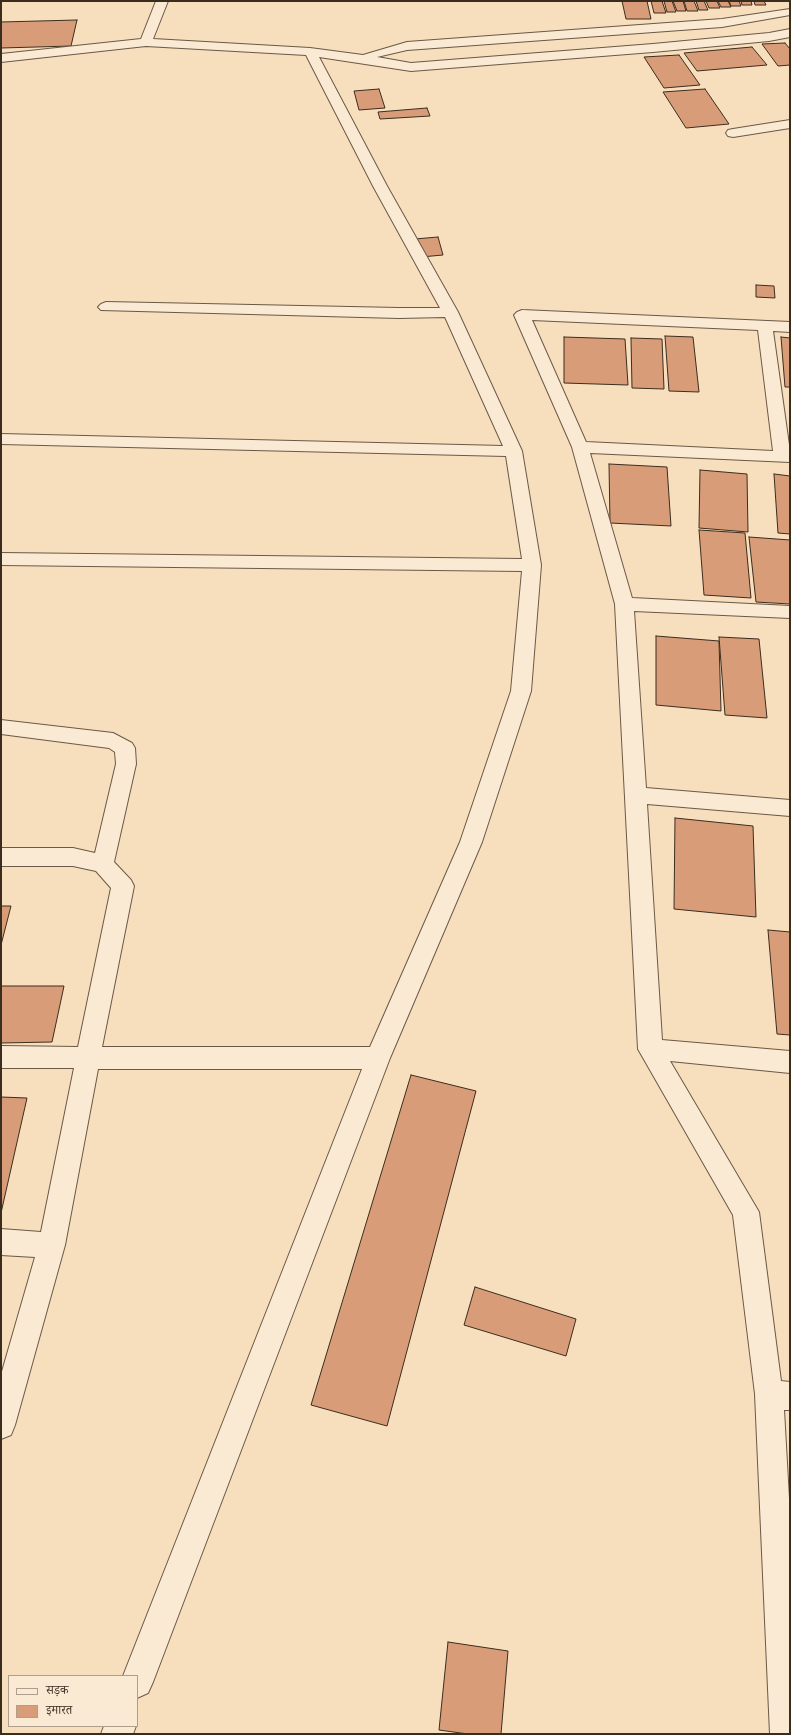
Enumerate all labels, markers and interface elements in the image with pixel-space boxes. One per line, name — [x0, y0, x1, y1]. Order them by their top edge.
legend — [8, 1675, 138, 1727]
text: सड़क — [46, 1681, 69, 1698]
text: इमारत — [46, 1701, 72, 1718]

